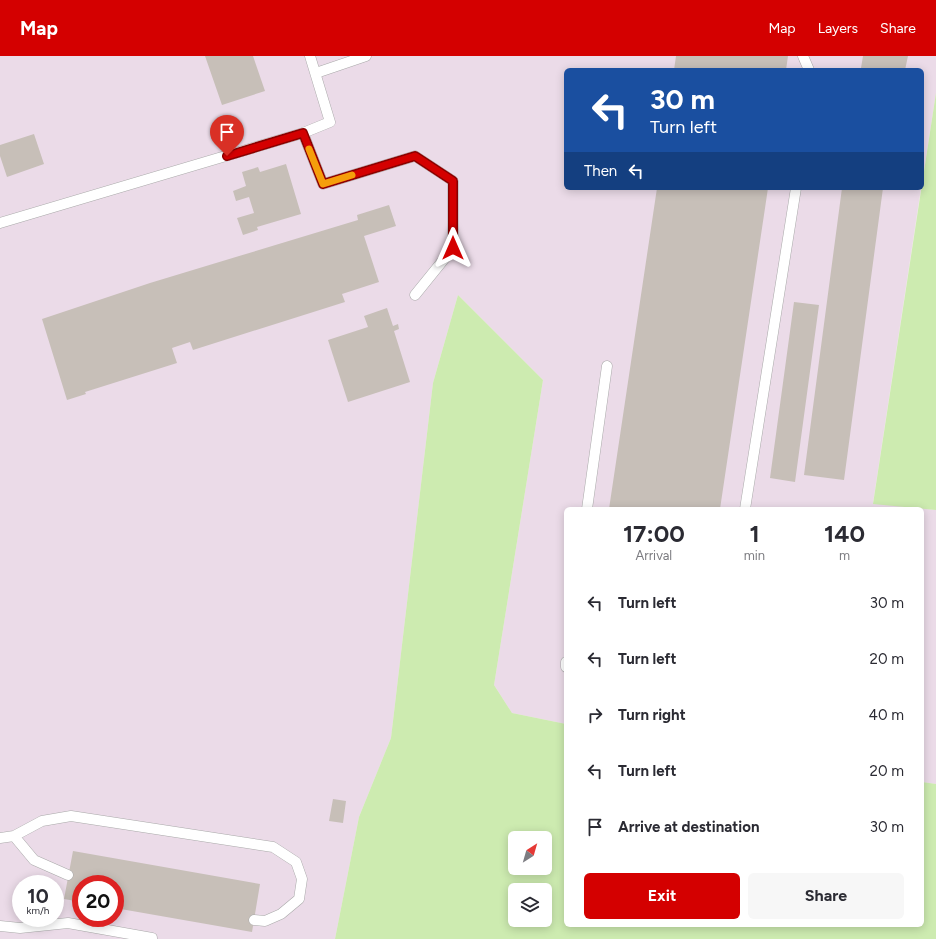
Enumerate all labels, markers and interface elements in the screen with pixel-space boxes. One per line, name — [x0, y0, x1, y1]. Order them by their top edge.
text: Map — [20, 17, 58, 40]
text: Map — [768, 20, 796, 37]
text: Layers — [818, 20, 858, 37]
text: Share — [880, 20, 916, 37]
text: 30 m — [650, 82, 715, 116]
icon: left — [584, 84, 636, 136]
pin — [210, 115, 244, 156]
text: Turn left — [650, 116, 717, 138]
icon: arrive — [216, 121, 238, 143]
icon: left — [625, 160, 647, 182]
text: Then — [584, 162, 617, 180]
position arrow — [432, 227, 474, 269]
text: 17:00 — [623, 519, 685, 548]
text: 1 — [749, 519, 760, 548]
text: 140 — [824, 519, 865, 548]
text: Arrival — [636, 548, 672, 563]
text: min — [744, 548, 765, 563]
text: m — [839, 548, 850, 563]
icon: left — [584, 592, 606, 614]
text: Turn left — [618, 594, 676, 612]
text: 30 m — [870, 594, 904, 612]
icon: left — [584, 648, 606, 670]
text: Turn left — [618, 650, 676, 668]
text: 20 m — [870, 650, 904, 668]
icon: right — [584, 704, 606, 726]
text: Turn right — [618, 706, 686, 724]
text: 40 m — [869, 706, 904, 724]
icon: left — [584, 760, 606, 782]
text: Turn left — [618, 762, 676, 780]
text: 20 m — [870, 762, 904, 780]
icon: arrive — [584, 816, 606, 838]
text: Arrive at destination — [618, 818, 759, 836]
text: 30 m — [870, 818, 904, 836]
north arrow — [508, 831, 552, 875]
map controls — [508, 831, 552, 927]
button: Exit — [584, 873, 740, 919]
button: Share — [748, 873, 904, 919]
speed limit sign: 20 — [72, 875, 124, 927]
button: layers — [508, 883, 552, 927]
text: 10 — [27, 884, 49, 908]
text: km/h — [27, 904, 49, 917]

